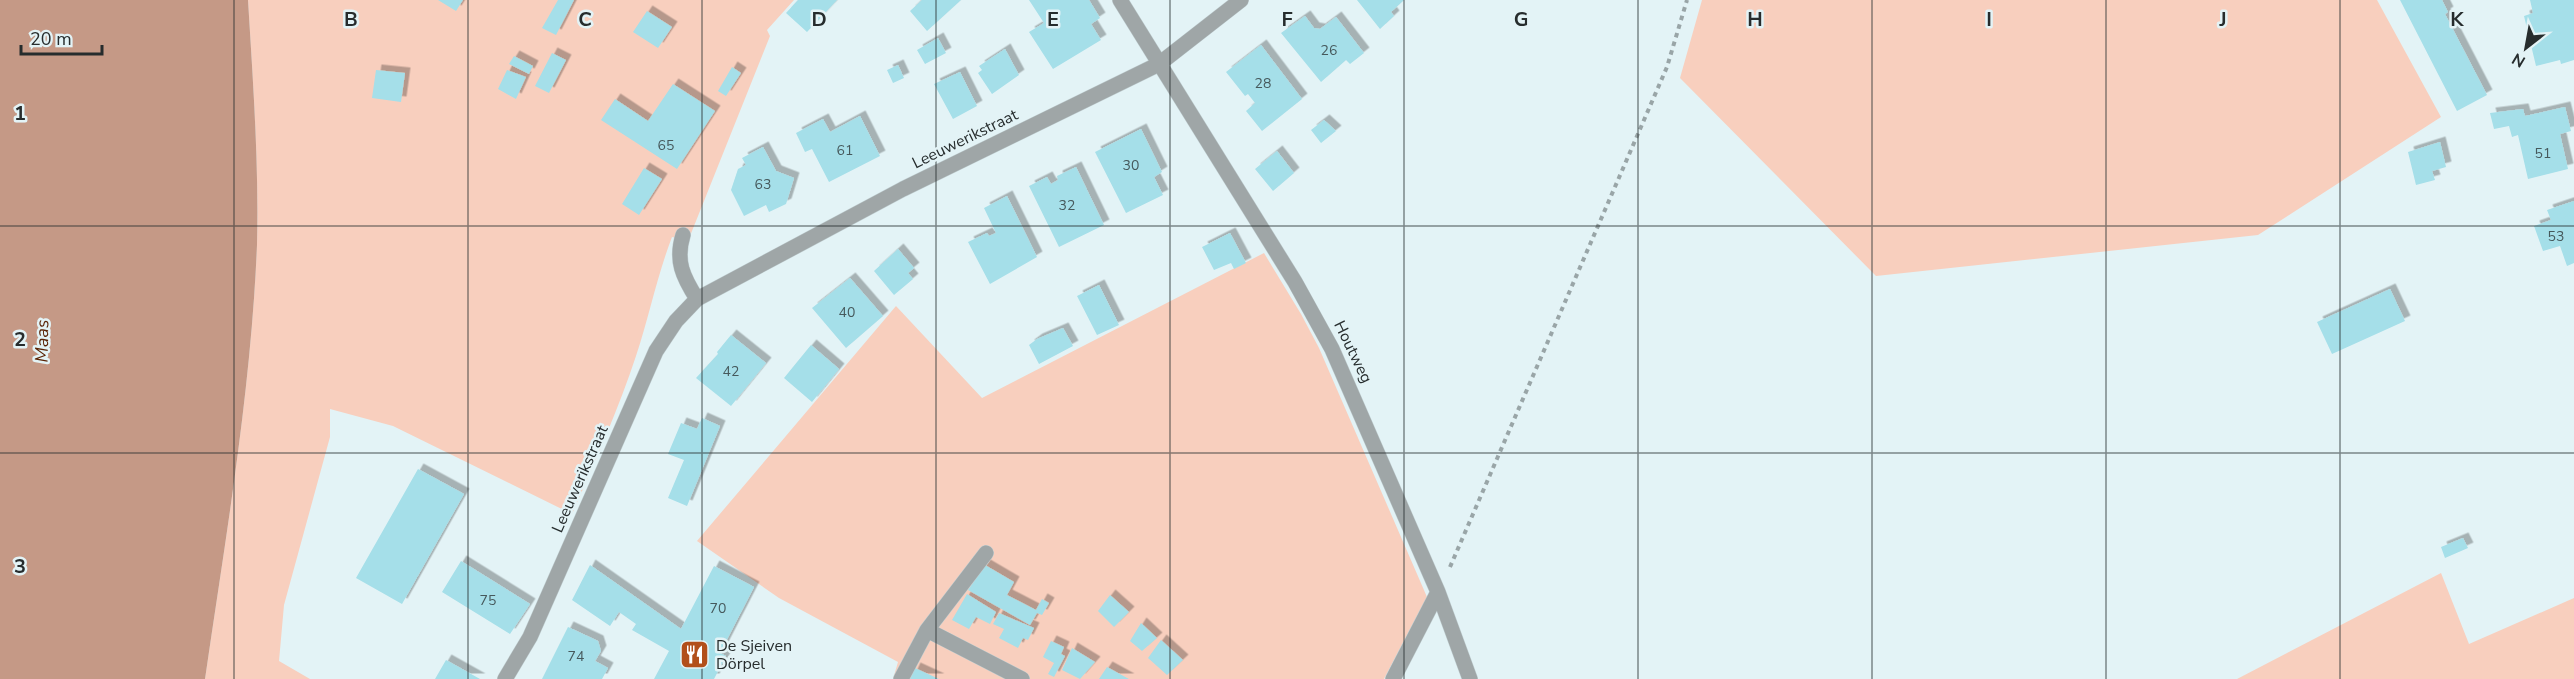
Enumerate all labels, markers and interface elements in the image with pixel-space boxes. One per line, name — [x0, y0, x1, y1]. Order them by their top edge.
text: B — [344, 6, 358, 33]
text: C — [578, 6, 592, 33]
text: D — [811, 6, 827, 33]
text: E — [1047, 6, 1059, 33]
text: F — [1281, 6, 1293, 33]
text: G — [1514, 6, 1528, 33]
text: H — [1747, 6, 1763, 33]
text: I — [1986, 6, 1992, 33]
text: J — [2218, 6, 2227, 33]
text: K — [2450, 6, 2464, 33]
scale bar — [21, 18, 102, 56]
north arrow — [2496, 18, 2556, 78]
text: 20 m — [30, 27, 72, 51]
house number: 26 — [1321, 41, 1337, 60]
text: N — [2508, 47, 2530, 73]
house number: 28 — [1255, 74, 1271, 93]
text: 1 — [14, 100, 26, 127]
street label: Leeuwerikstraat — [908, 104, 1022, 174]
house number: 65 — [658, 136, 674, 155]
house number: 61 — [837, 141, 853, 160]
house number: 51 — [2535, 144, 2551, 163]
house number: 30 — [1123, 156, 1139, 175]
house number: 63 — [755, 175, 771, 194]
house number: 32 — [1059, 196, 1075, 215]
house number: 53 — [2548, 227, 2564, 246]
house number: 40 — [839, 303, 855, 322]
street label: Houtweg — [1328, 317, 1378, 387]
water label: Maas — [30, 319, 54, 363]
text: 2 — [14, 326, 26, 353]
house number: 42 — [723, 362, 739, 381]
street label: Leeuwerikstraat — [547, 422, 614, 536]
text: 3 — [14, 553, 26, 580]
house number: 75 — [480, 591, 496, 610]
house number: 70 — [710, 599, 726, 618]
place label: De Sjeiven Dörpel — [716, 635, 792, 675]
restaurant icon: De Sjeiven Dörpel — [679, 639, 711, 671]
house number: 74 — [568, 647, 584, 666]

